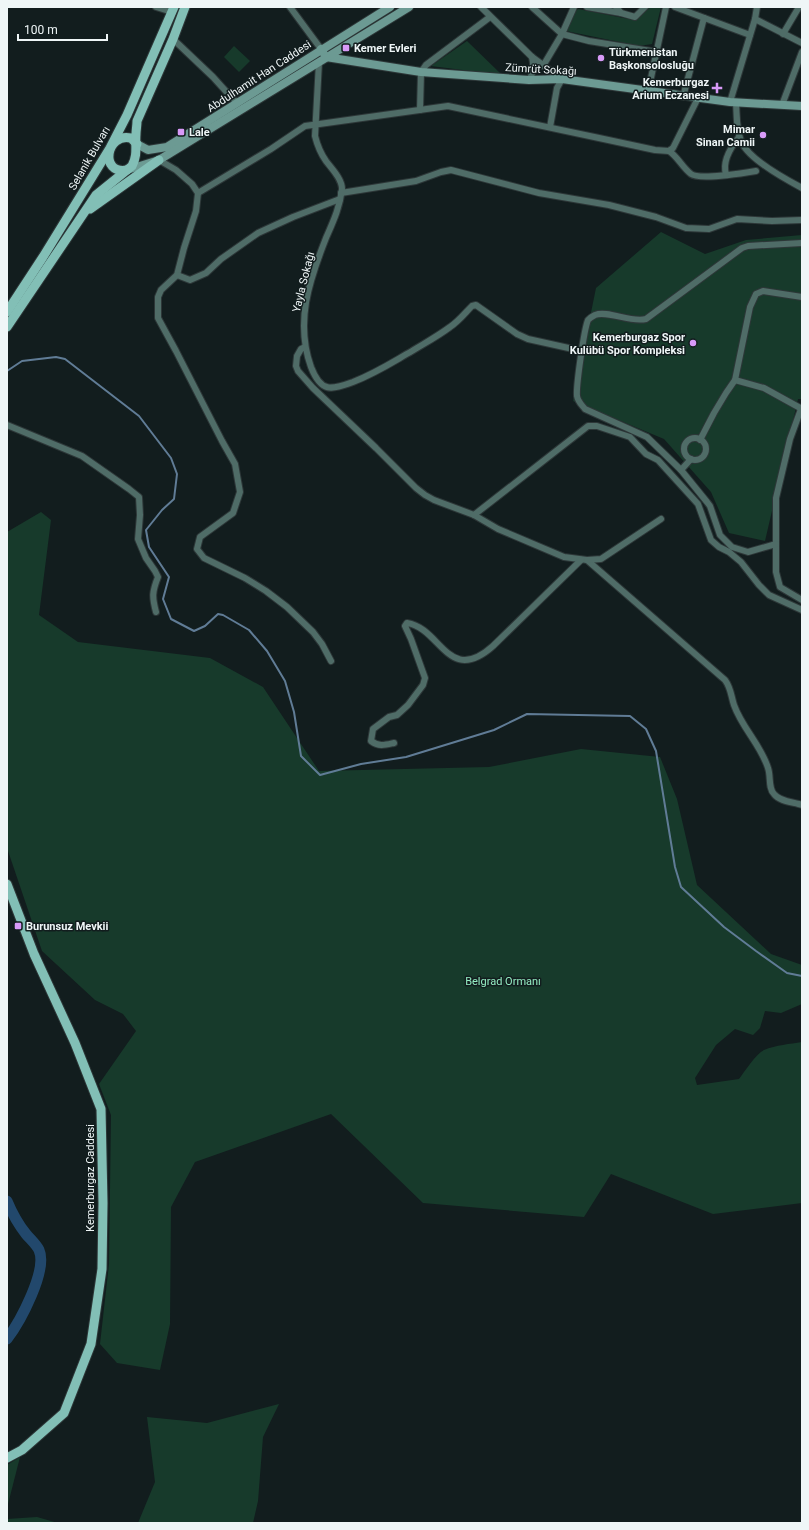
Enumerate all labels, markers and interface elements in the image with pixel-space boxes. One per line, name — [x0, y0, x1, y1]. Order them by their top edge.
scale bar — [18, 16, 107, 42]
text: 100 m — [24, 23, 58, 37]
street label: Abdulhamit Han Caddesi — [205, 38, 314, 115]
place label: Kemer Evleri — [354, 42, 417, 55]
marker: Kemer Evleri — [341, 43, 351, 53]
place label: Türkmenistan Başkonsolosluğu — [609, 46, 694, 72]
marker: Türkmenistan Başkonsolosluğu — [596, 53, 606, 63]
street label: Zümrüt Sokağı — [505, 61, 577, 78]
place label: Kemerburgaz Arium Eczanesi — [632, 76, 709, 102]
marker: Kemerburgaz Arium Eczanesi — [712, 83, 722, 93]
place label: Mimar Sinan Camii — [696, 123, 755, 149]
street label: Selanik Bulvarı — [66, 124, 113, 192]
place label: Lale — [189, 126, 210, 139]
marker: Lale — [176, 127, 186, 137]
marker: Mimar Sinan Camii — [758, 130, 768, 140]
street label: Yayla Sokağı — [290, 250, 317, 314]
place label: Kemerburgaz Spor Kulübü Spor Kompleksi — [570, 331, 685, 357]
marker: Kemerburgaz Spor Kulübü Spor Kompleksi — [688, 338, 698, 348]
place label: Burunsuz Mevkii — [26, 920, 109, 933]
marker: Burunsuz Mevkii — [13, 921, 23, 931]
park label: Belgrad Ormanı — [465, 975, 541, 988]
street label: Kemerburgaz Caddesi — [84, 1124, 97, 1232]

